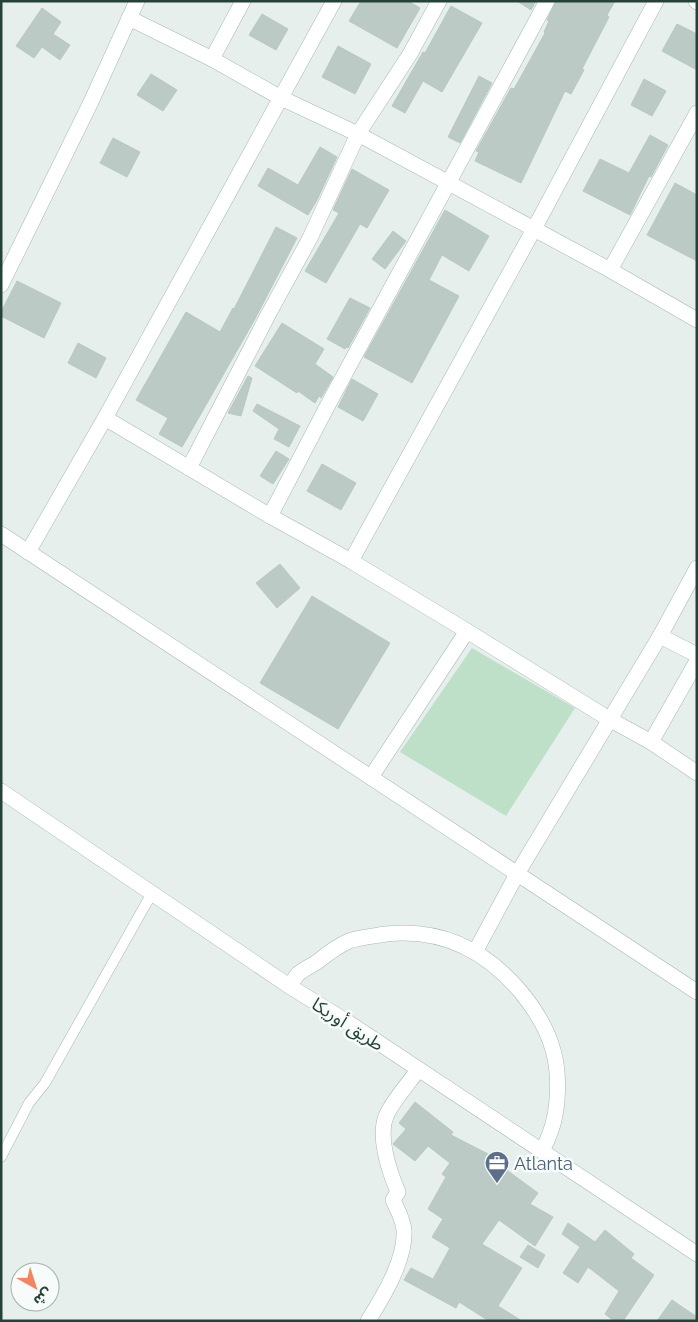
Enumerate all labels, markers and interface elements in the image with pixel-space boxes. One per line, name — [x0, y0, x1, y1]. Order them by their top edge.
street label: طريق أوريكا — [308, 993, 388, 1056]
office icon: Atlanta — [484, 1150, 510, 1184]
place label: Atlanta — [514, 1153, 573, 1174]
north arrow — [10, 1262, 60, 1312]
text: ش — [31, 1285, 56, 1309]

